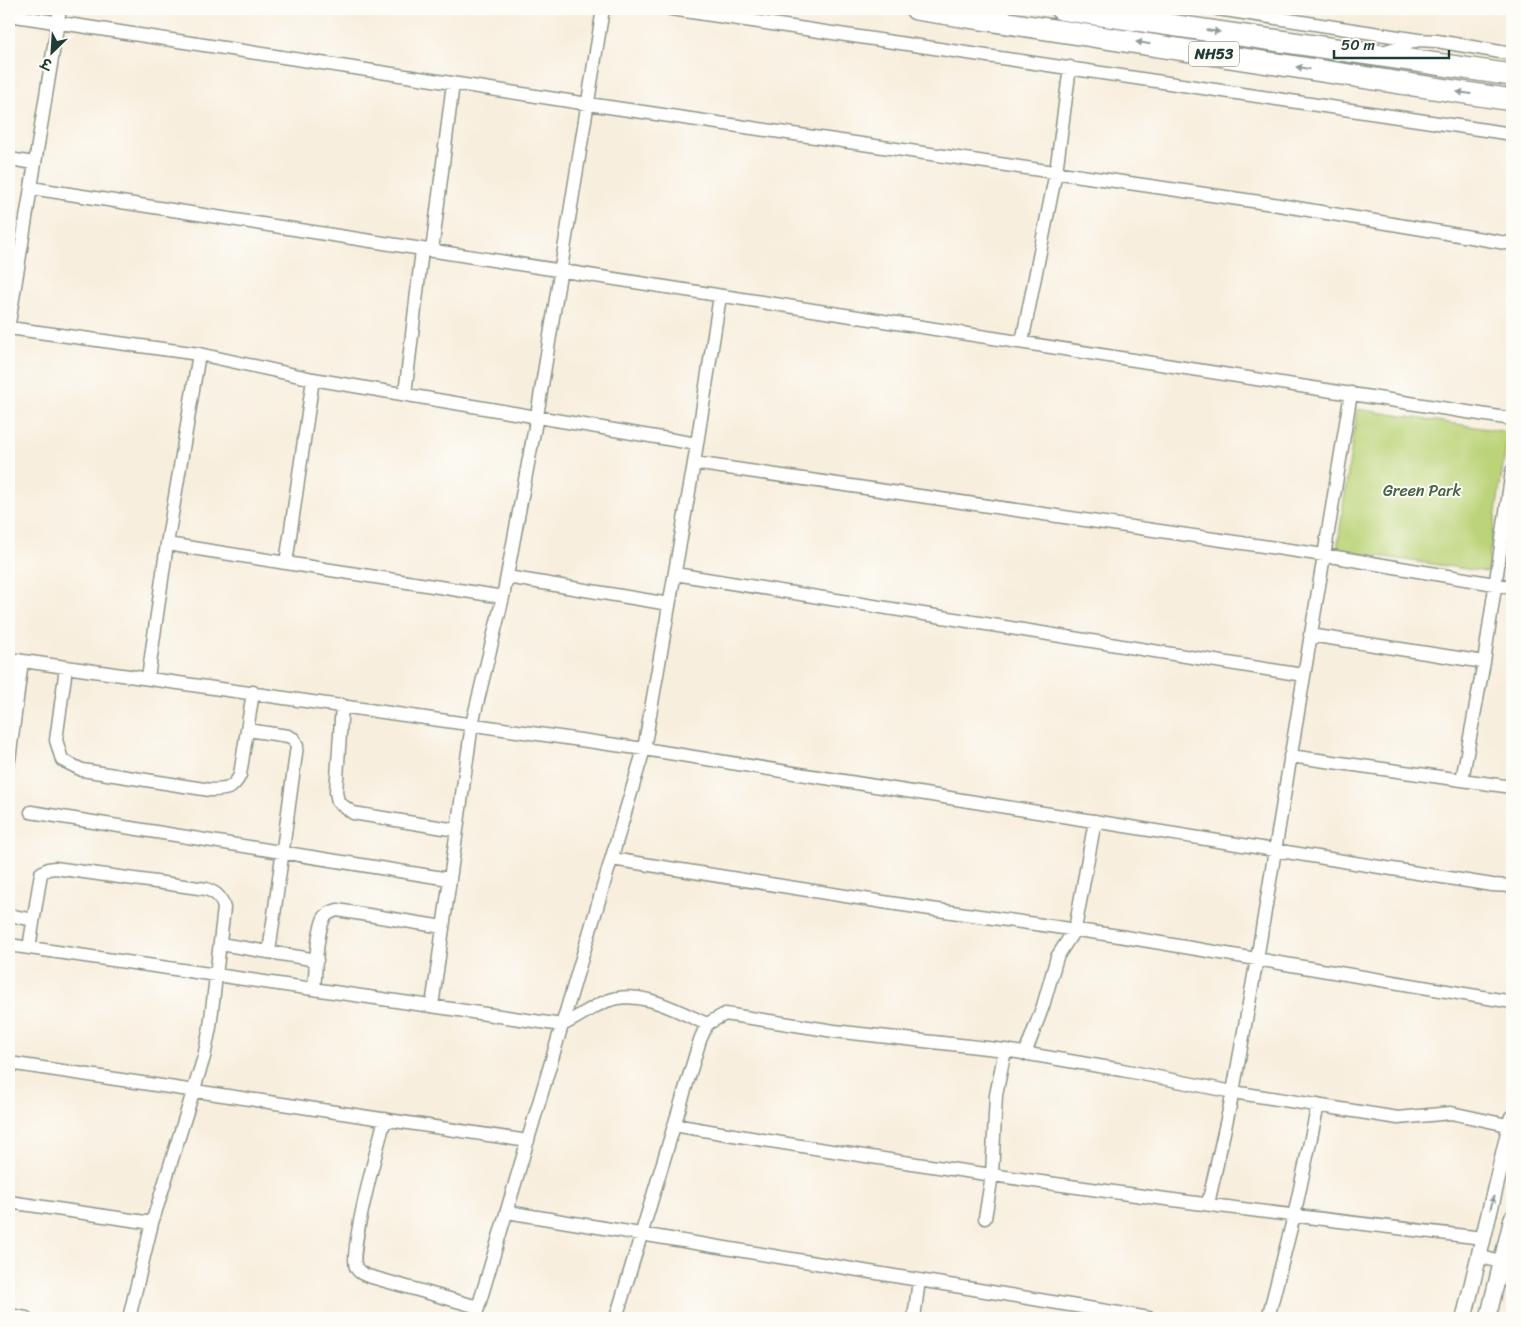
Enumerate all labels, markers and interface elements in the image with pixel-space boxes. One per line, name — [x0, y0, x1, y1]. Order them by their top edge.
one-way arrow — [1205, 27, 1221, 35]
north arrow — [28, 28, 78, 78]
scale bar — [1334, 28, 1448, 60]
text: 50 m — [1341, 32, 1376, 58]
one-way arrow — [1135, 39, 1151, 47]
road number: NH53 — [1189, 42, 1239, 66]
text: उ — [36, 49, 58, 77]
one-way arrow — [1295, 64, 1311, 72]
one-way arrow — [1456, 89, 1472, 97]
park label: Green Park — [1383, 476, 1462, 505]
one-way arrow — [1488, 1195, 1496, 1210]

